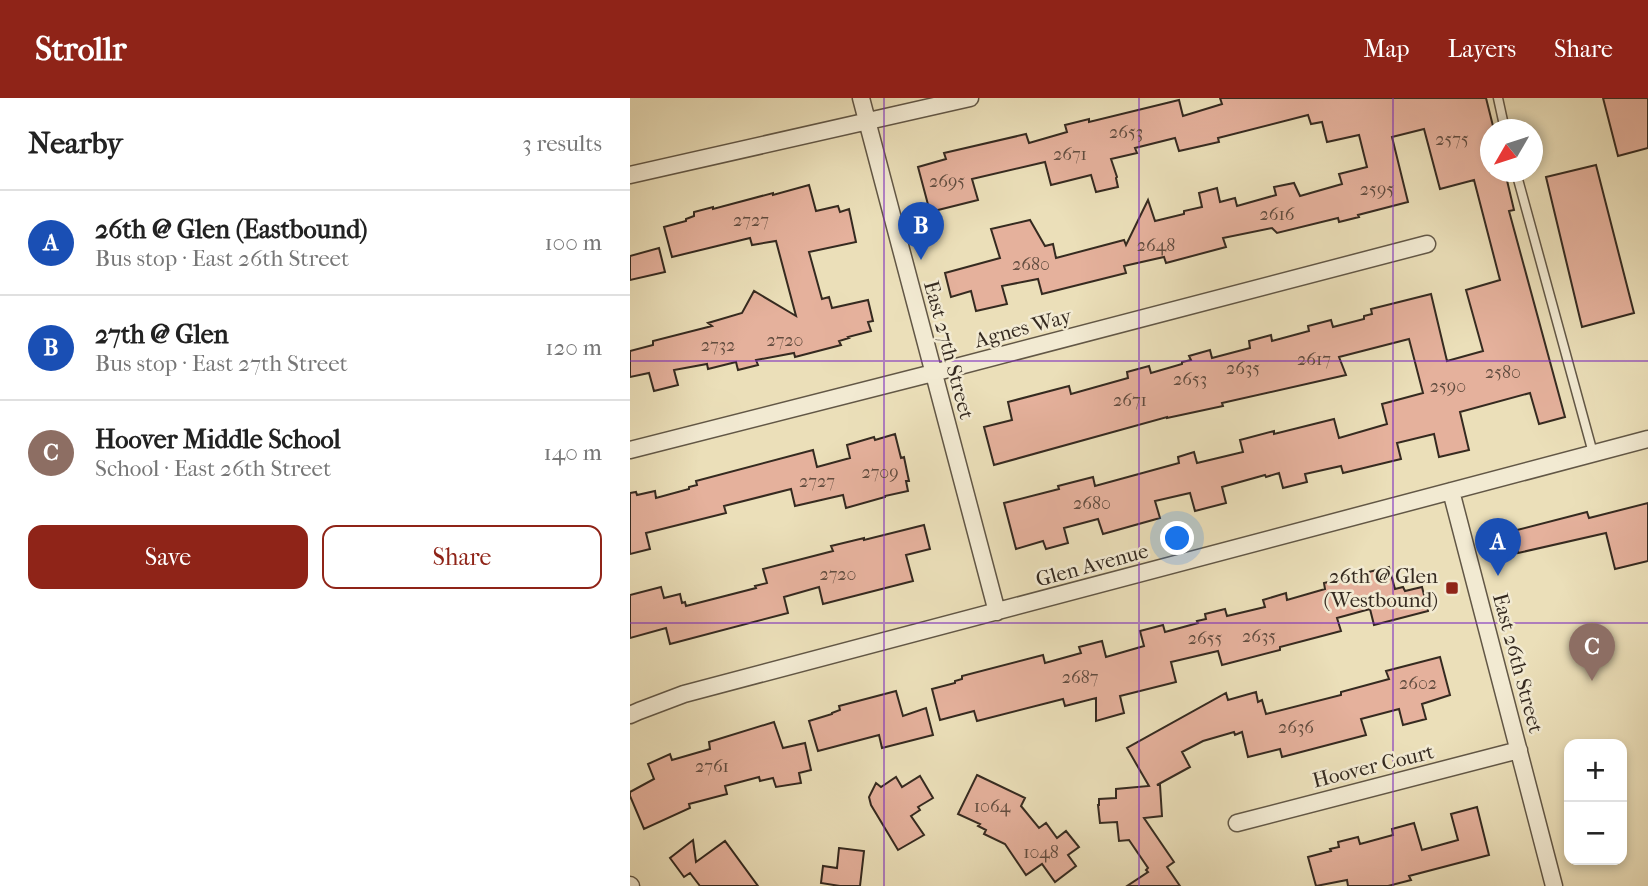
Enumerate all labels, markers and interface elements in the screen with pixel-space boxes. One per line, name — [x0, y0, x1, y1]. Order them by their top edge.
text: Strollr — [35, 30, 126, 69]
text: Map — [1364, 35, 1410, 63]
text: Layers — [1448, 35, 1516, 63]
text: Share — [1554, 35, 1613, 63]
north arrow — [1480, 119, 1543, 182]
house number: 2653 — [1109, 122, 1143, 143]
text: Nearby — [28, 126, 123, 161]
house number: 2575 — [1435, 129, 1469, 150]
text: 3 results — [522, 130, 602, 157]
house number: 2671 — [1053, 144, 1087, 165]
house number: 2695 — [929, 171, 965, 192]
house number: 2595 — [1360, 179, 1394, 200]
pin: B — [898, 202, 944, 260]
house number: 2616 — [1260, 204, 1295, 225]
house number: 2727 — [733, 210, 769, 231]
text: 26th @ Glen (Eastbound) — [95, 214, 368, 245]
text: A — [44, 229, 58, 256]
text: 100 m — [544, 229, 602, 256]
house number: 2648 — [1137, 235, 1175, 256]
text: Bus stop · East 26th Street — [95, 245, 349, 272]
house number: 2680 — [1012, 254, 1050, 275]
street label: East 27th Street — [919, 278, 979, 422]
street label: Agnes Way — [971, 303, 1075, 353]
text: 27th @ Glen — [95, 319, 229, 350]
house number: 2720 — [766, 330, 804, 351]
text: B — [44, 334, 58, 361]
text: 120 m — [545, 334, 602, 361]
house number: 2732 — [701, 335, 735, 356]
house number: 2617 — [1297, 349, 1331, 370]
text: Bus stop · East 27th Street — [95, 350, 348, 377]
house number: 2635 — [1226, 358, 1260, 379]
house number: 2580 — [1485, 362, 1521, 383]
house number: 2653 — [1173, 369, 1207, 390]
house number: 2590 — [1430, 376, 1466, 397]
house number: 2671 — [1113, 390, 1147, 411]
text: Hoover Middle School — [95, 424, 341, 455]
text: C — [43, 439, 59, 466]
text: 140 m — [543, 439, 602, 466]
text: School · East 26th Street — [95, 455, 331, 482]
house number: 2709 — [861, 462, 899, 483]
house number: 2727 — [799, 471, 835, 492]
house number: 2680 — [1073, 493, 1111, 514]
pin: A — [1475, 518, 1521, 576]
your location — [1160, 521, 1194, 555]
button: Save — [28, 525, 308, 589]
button: Share — [322, 525, 602, 589]
street label: Glen Avenue — [1033, 538, 1151, 592]
house number: 2720 — [819, 564, 857, 585]
place label: 26th @ Glen (Westbound) — [1324, 564, 1438, 612]
marker: 26th @ Glen (Westbound) — [1444, 580, 1460, 596]
street label: East 26th Street — [1488, 591, 1548, 736]
pin: C — [1569, 623, 1615, 681]
house number: 2635 — [1242, 626, 1276, 647]
house number: 2655 — [1188, 628, 1222, 649]
house number: 2687 — [1062, 667, 1099, 688]
house number: 2602 — [1399, 673, 1437, 694]
house number: 2636 — [1278, 717, 1314, 738]
street label: Hoover Court — [1310, 739, 1437, 793]
map controls — [1564, 739, 1627, 865]
button: + — [1564, 739, 1627, 802]
house number: 2761 — [695, 756, 729, 777]
house number: 1064 — [974, 796, 1011, 817]
button: − — [1564, 802, 1627, 865]
house number: 1048 — [1023, 842, 1059, 863]

